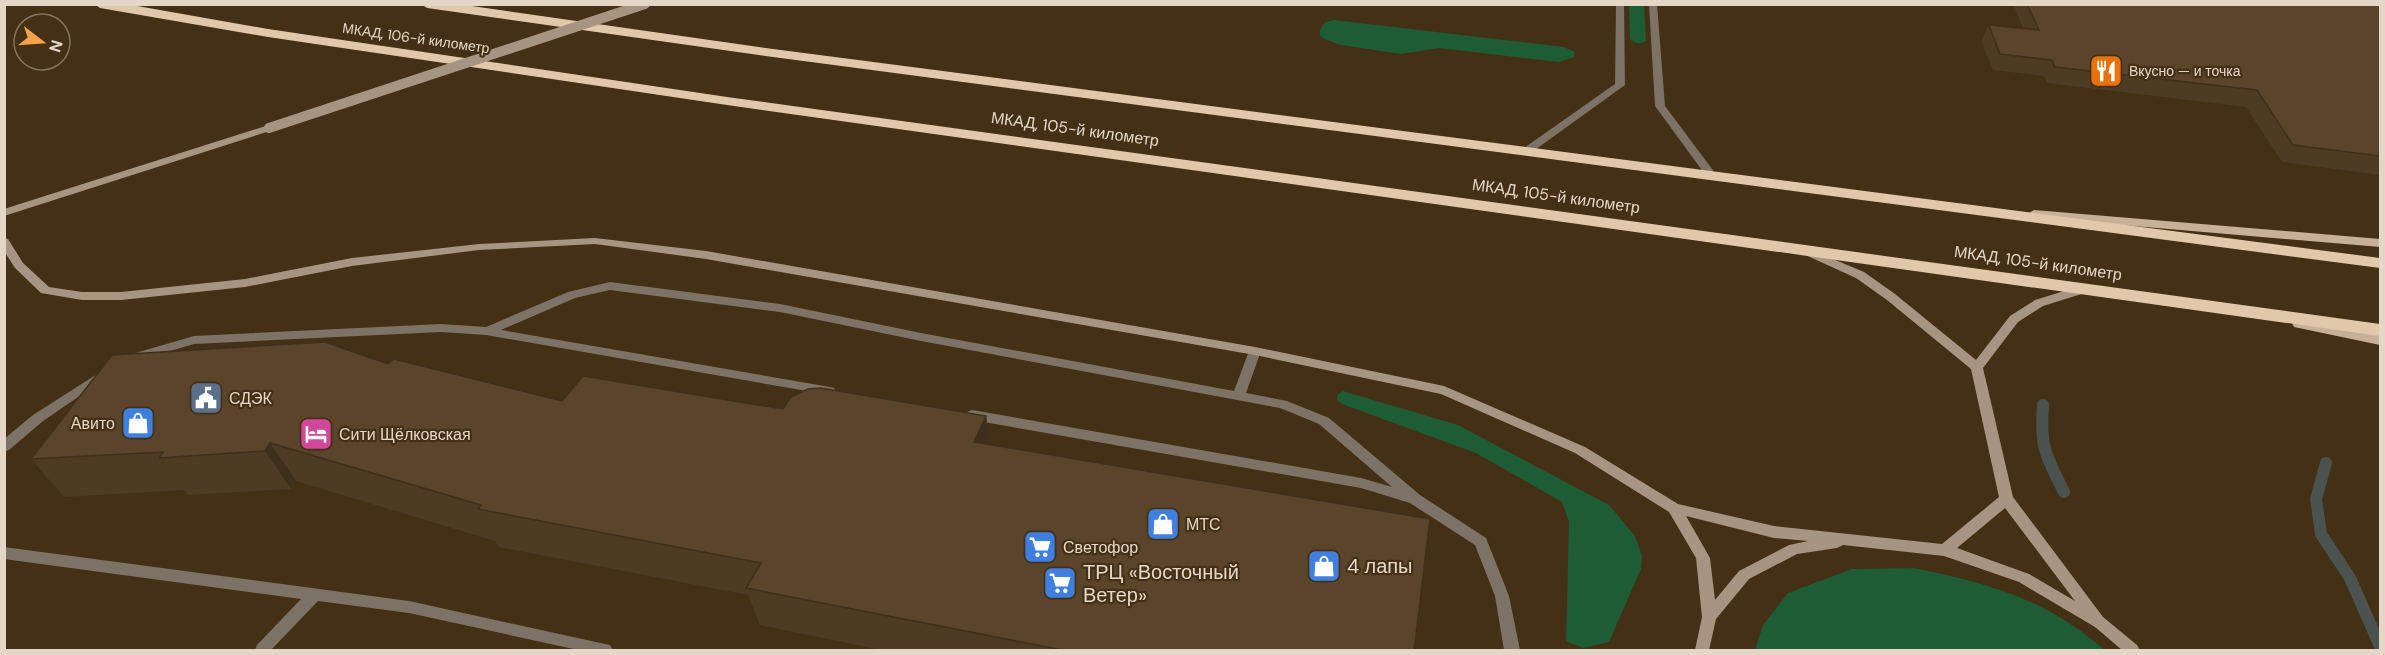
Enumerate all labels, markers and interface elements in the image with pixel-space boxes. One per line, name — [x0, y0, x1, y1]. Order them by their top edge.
north arrow — [12, 12, 72, 72]
street label: МКАД, 106-й километр — [341, 19, 491, 57]
text: N — [44, 38, 68, 55]
restaurant icon: Вкусно — и точка — [2088, 53, 2124, 89]
place label: Вкусно — и точка — [2129, 62, 2241, 80]
street label: МКАД, 105-й километр — [990, 107, 1160, 151]
street label: МКАД, 105-й километр — [1471, 174, 1641, 218]
street label: МКАД, 105-й километр — [1953, 241, 2123, 285]
public building icon: СДЭК — [188, 380, 224, 416]
place label: СДЭК — [229, 388, 273, 409]
shop icon: Авито — [120, 405, 156, 441]
place label: Авито — [71, 413, 115, 434]
hotel icon: Сити Щёлковская — [298, 416, 334, 452]
place label: Сити Щёлковская — [339, 424, 471, 445]
shop icon: МТС — [1145, 506, 1181, 542]
place label: МТС — [1186, 514, 1221, 535]
supermarket icon: Светофор — [1022, 529, 1058, 565]
place label: Светофор — [1063, 537, 1138, 558]
shop icon: 4 лапы — [1306, 548, 1342, 584]
place label: 4 лапы — [1347, 553, 1412, 579]
place label: ТРЦ «Восточный Ветер» — [1083, 559, 1239, 608]
supermarket icon: ТРЦ «Восточный Ветер» — [1042, 565, 1078, 601]

